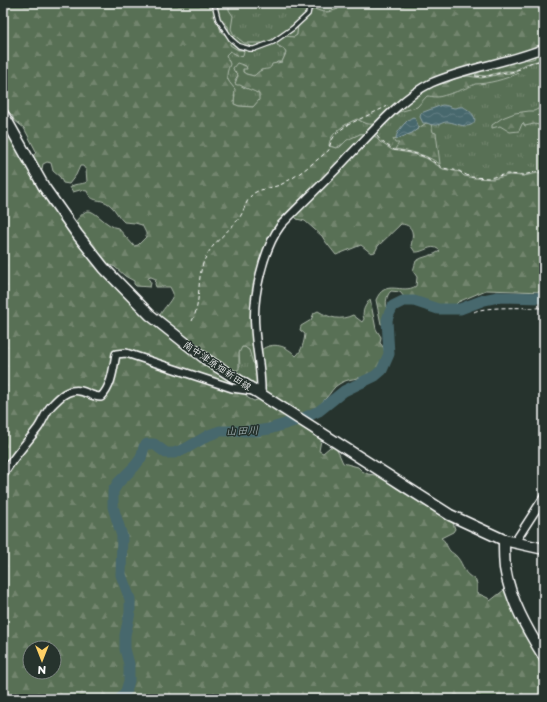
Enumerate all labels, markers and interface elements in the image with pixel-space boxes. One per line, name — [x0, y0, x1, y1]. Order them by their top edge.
street label: 南中津原畑新田線 — [181, 336, 255, 394]
water label: 山田川 — [225, 421, 259, 439]
north arrow — [22, 640, 62, 680]
text: N — [37, 662, 46, 679]

